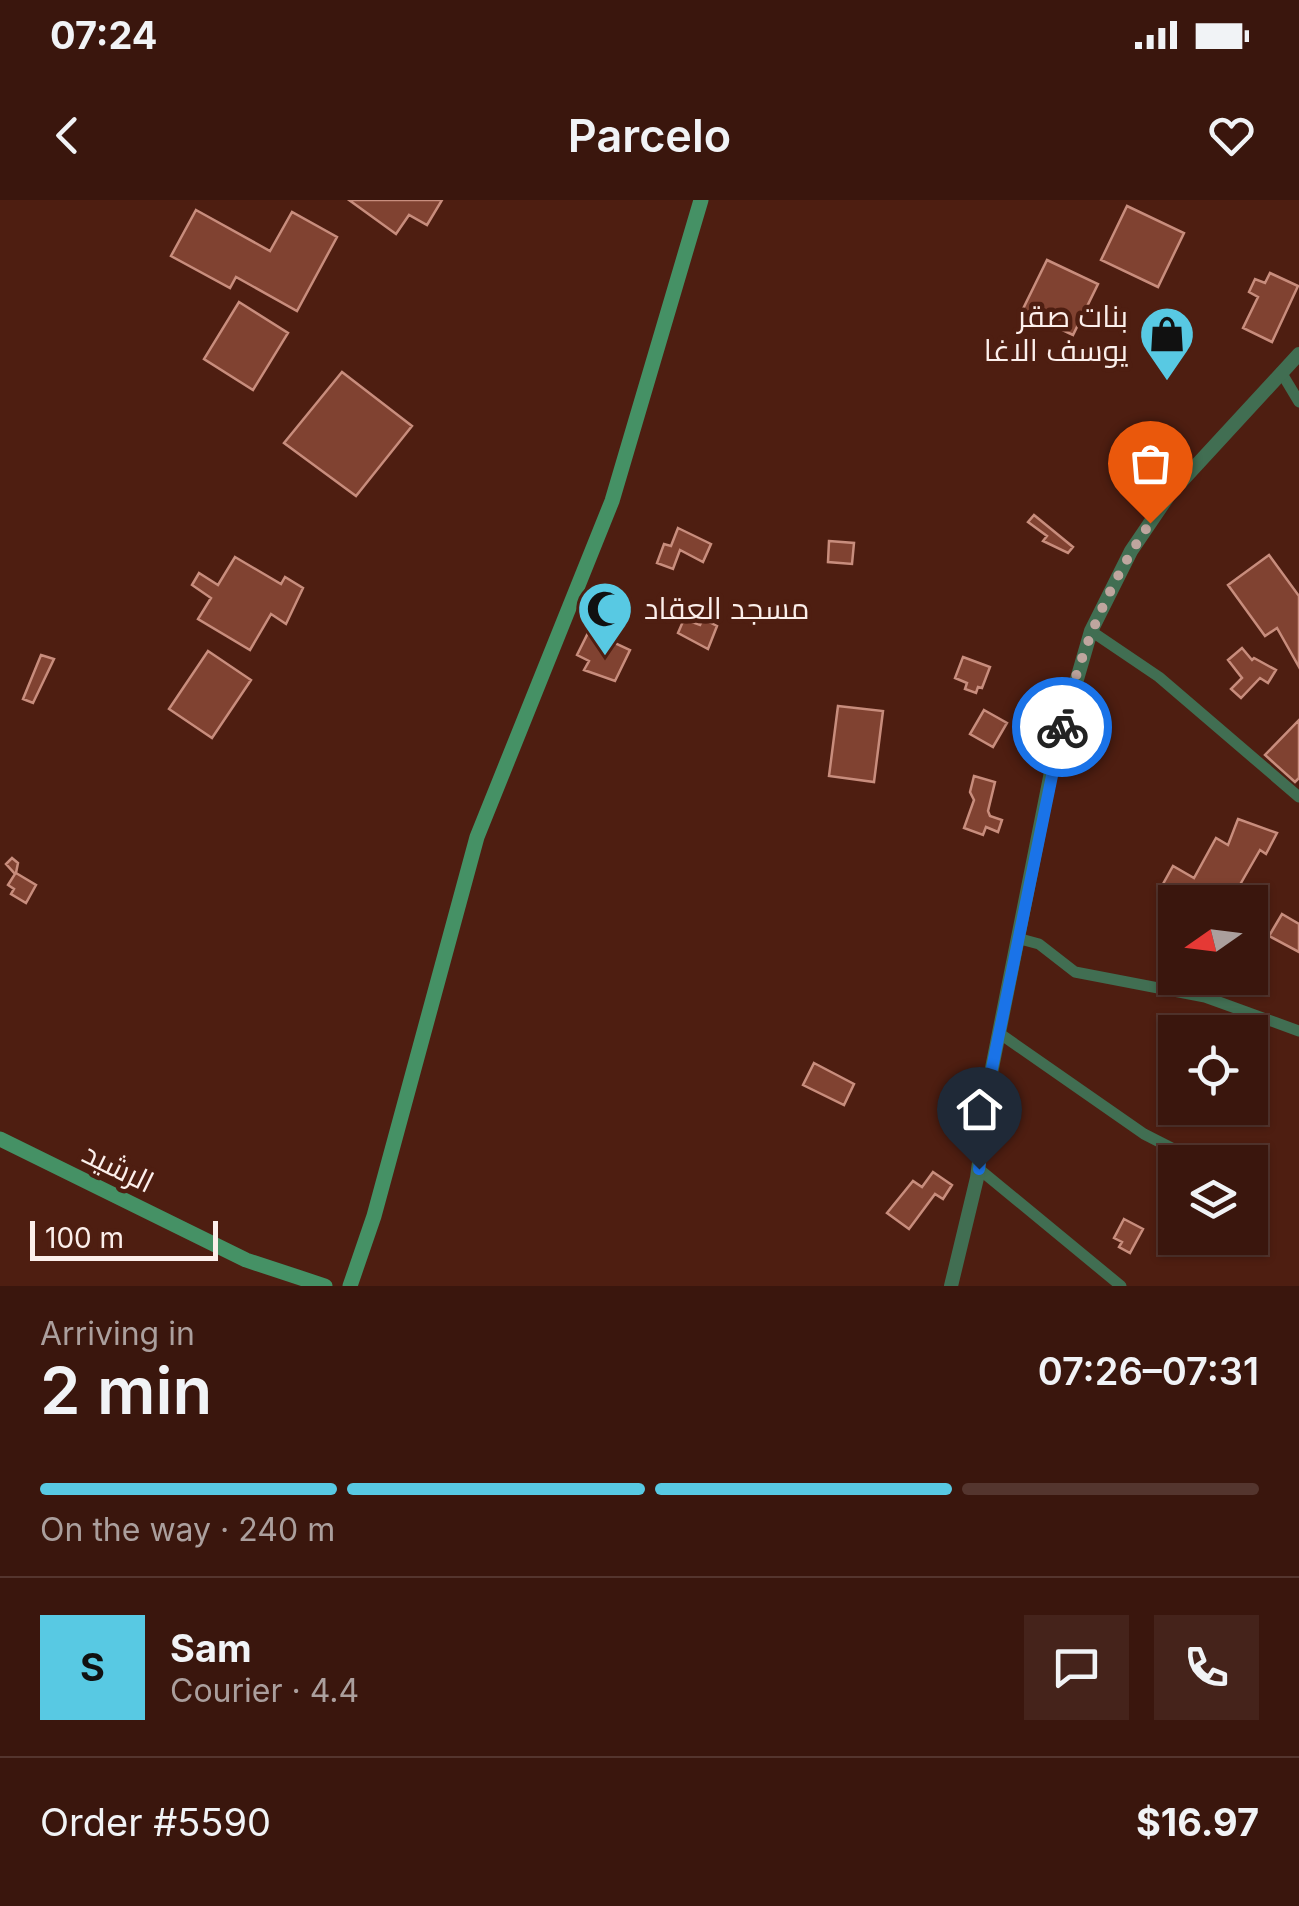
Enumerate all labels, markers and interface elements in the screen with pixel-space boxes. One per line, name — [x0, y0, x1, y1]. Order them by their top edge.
text: 07:24 — [50, 12, 157, 58]
icon: back — [40, 108, 95, 163]
text: Parcelo — [568, 108, 731, 163]
icon: heart — [1204, 108, 1259, 163]
place label: بنات صقر يوسف الاغا — [984, 298, 1128, 368]
shop icon: بنات صقر يوسف الاغا — [1137, 304, 1197, 383]
pin — [1108, 421, 1193, 524]
icon: bag — [1123, 436, 1178, 491]
mosque icon: مسجد العقاد — [575, 579, 635, 658]
place label: مسجد العقاد — [644, 590, 810, 626]
courier — [1012, 677, 1112, 777]
icon: bike — [1035, 700, 1090, 755]
north arrow — [1158, 885, 1268, 995]
map controls — [1158, 885, 1268, 1255]
button: locate — [1158, 1015, 1268, 1125]
pin — [937, 1067, 1022, 1170]
icon: home — [952, 1082, 1007, 1137]
street label: الرشيد — [77, 1134, 160, 1200]
button: layers — [1158, 1145, 1268, 1255]
scale bar — [30, 1216, 218, 1260]
text: 100 m — [45, 1221, 124, 1255]
text: Arriving in — [40, 1314, 195, 1353]
text: 07:26–07:31 — [1038, 1348, 1259, 1394]
text: 2 min — [40, 1351, 212, 1430]
text: On the way · 240 m — [40, 1510, 335, 1549]
button: chat — [1024, 1615, 1129, 1720]
button: phone — [1154, 1615, 1259, 1720]
text: Sam — [170, 1625, 252, 1671]
text: S — [80, 1644, 105, 1690]
text: Courier · 4.4 — [170, 1671, 359, 1710]
text: Order #5590 — [40, 1799, 271, 1845]
text: $16.97 — [1136, 1799, 1259, 1845]

